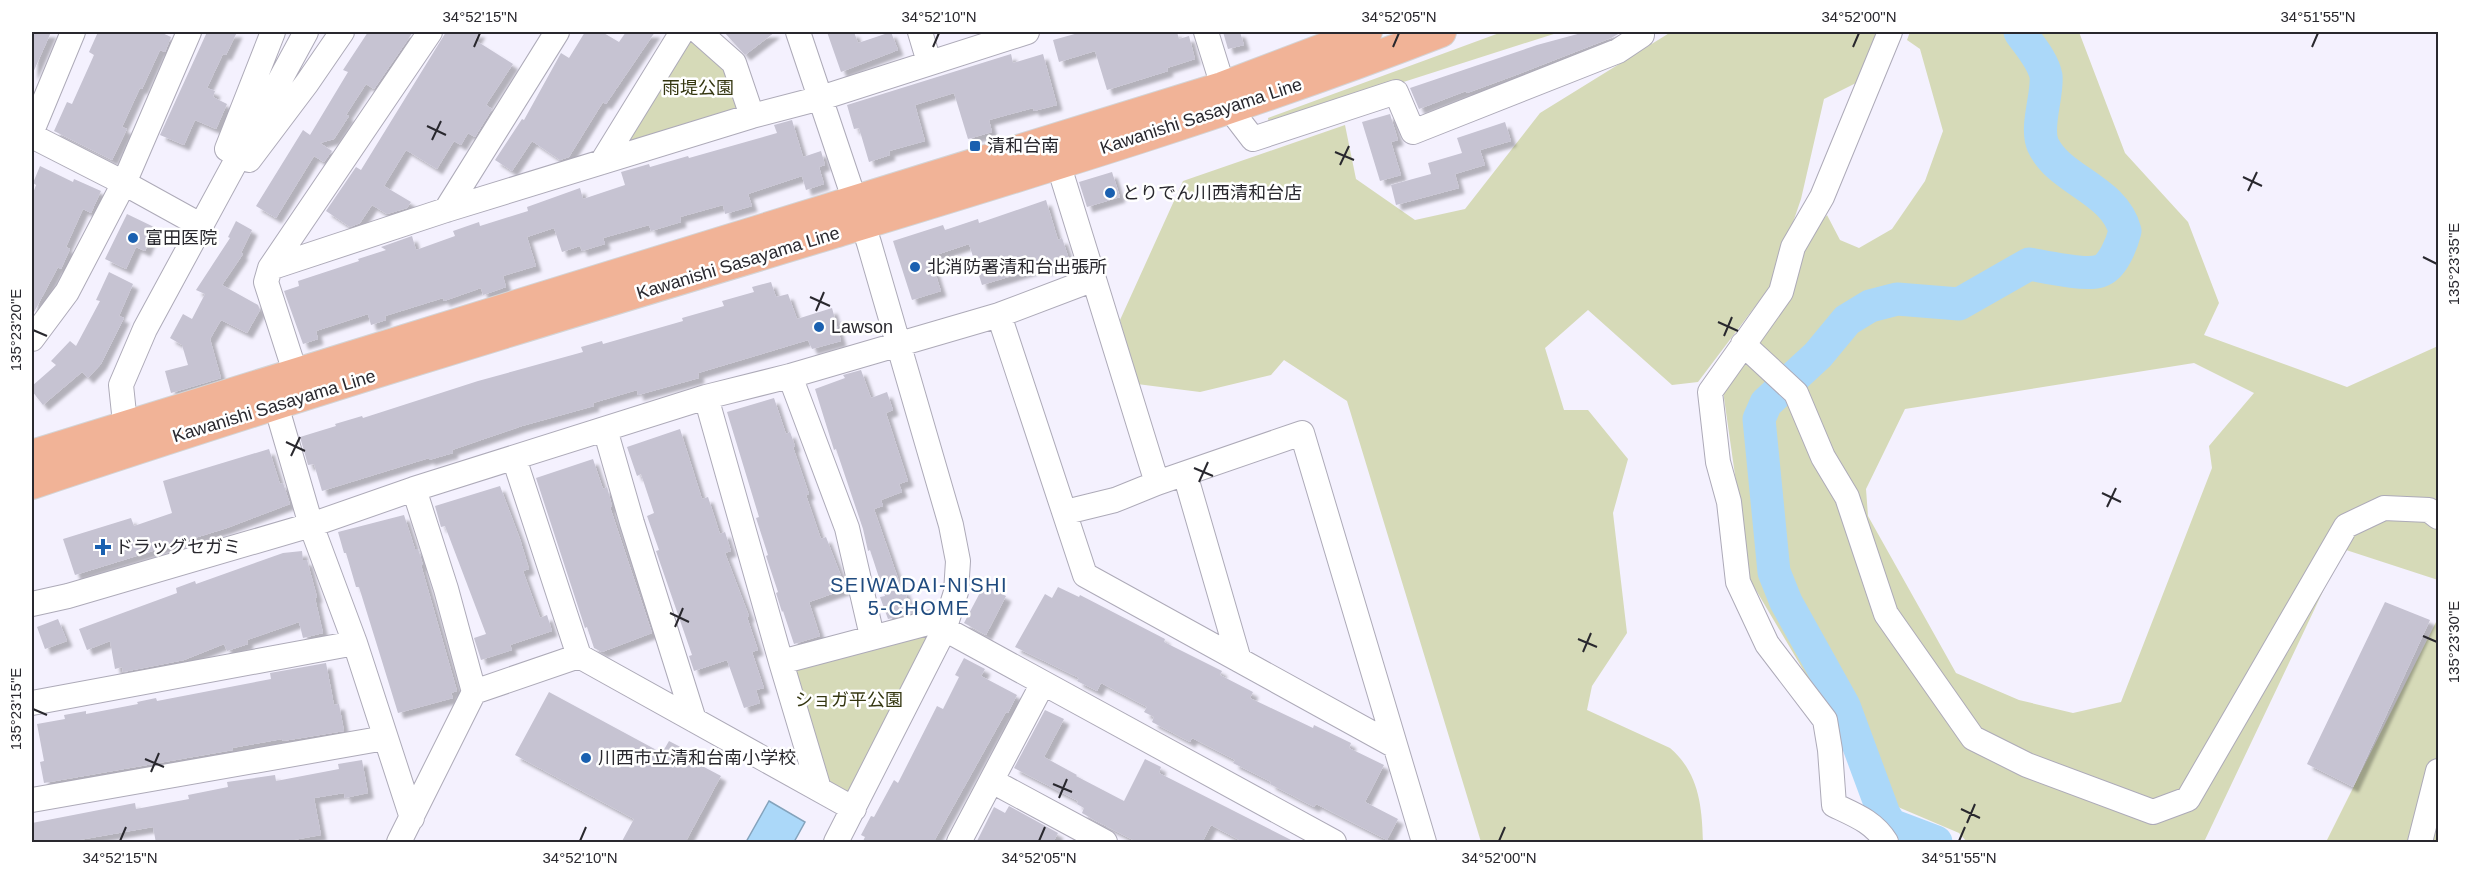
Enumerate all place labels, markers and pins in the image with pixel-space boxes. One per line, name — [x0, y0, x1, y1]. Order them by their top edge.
place label: 清和台南 — [987, 136, 1059, 156]
marker: 清和台南 — [968, 139, 982, 153]
place label: とりでん川西清和台店 — [1122, 183, 1302, 203]
marker: とりでん川西清和台店 — [1103, 186, 1117, 200]
place label: 富田医院 — [145, 228, 217, 248]
marker: 富田医院 — [126, 231, 140, 245]
place label: 北消防署清和台出張所 — [927, 257, 1107, 277]
marker: 北消防署清和台出張所 — [908, 260, 922, 274]
place label: Lawson — [831, 317, 893, 337]
marker: Lawson — [812, 320, 826, 334]
place label: ドラッグセガミ — [115, 537, 241, 557]
marker: ドラッグセガミ — [96, 540, 110, 554]
place label: 川西市立清和台南小学校 — [598, 748, 796, 768]
marker: 川西市立清和台南小学校 — [579, 751, 593, 765]

